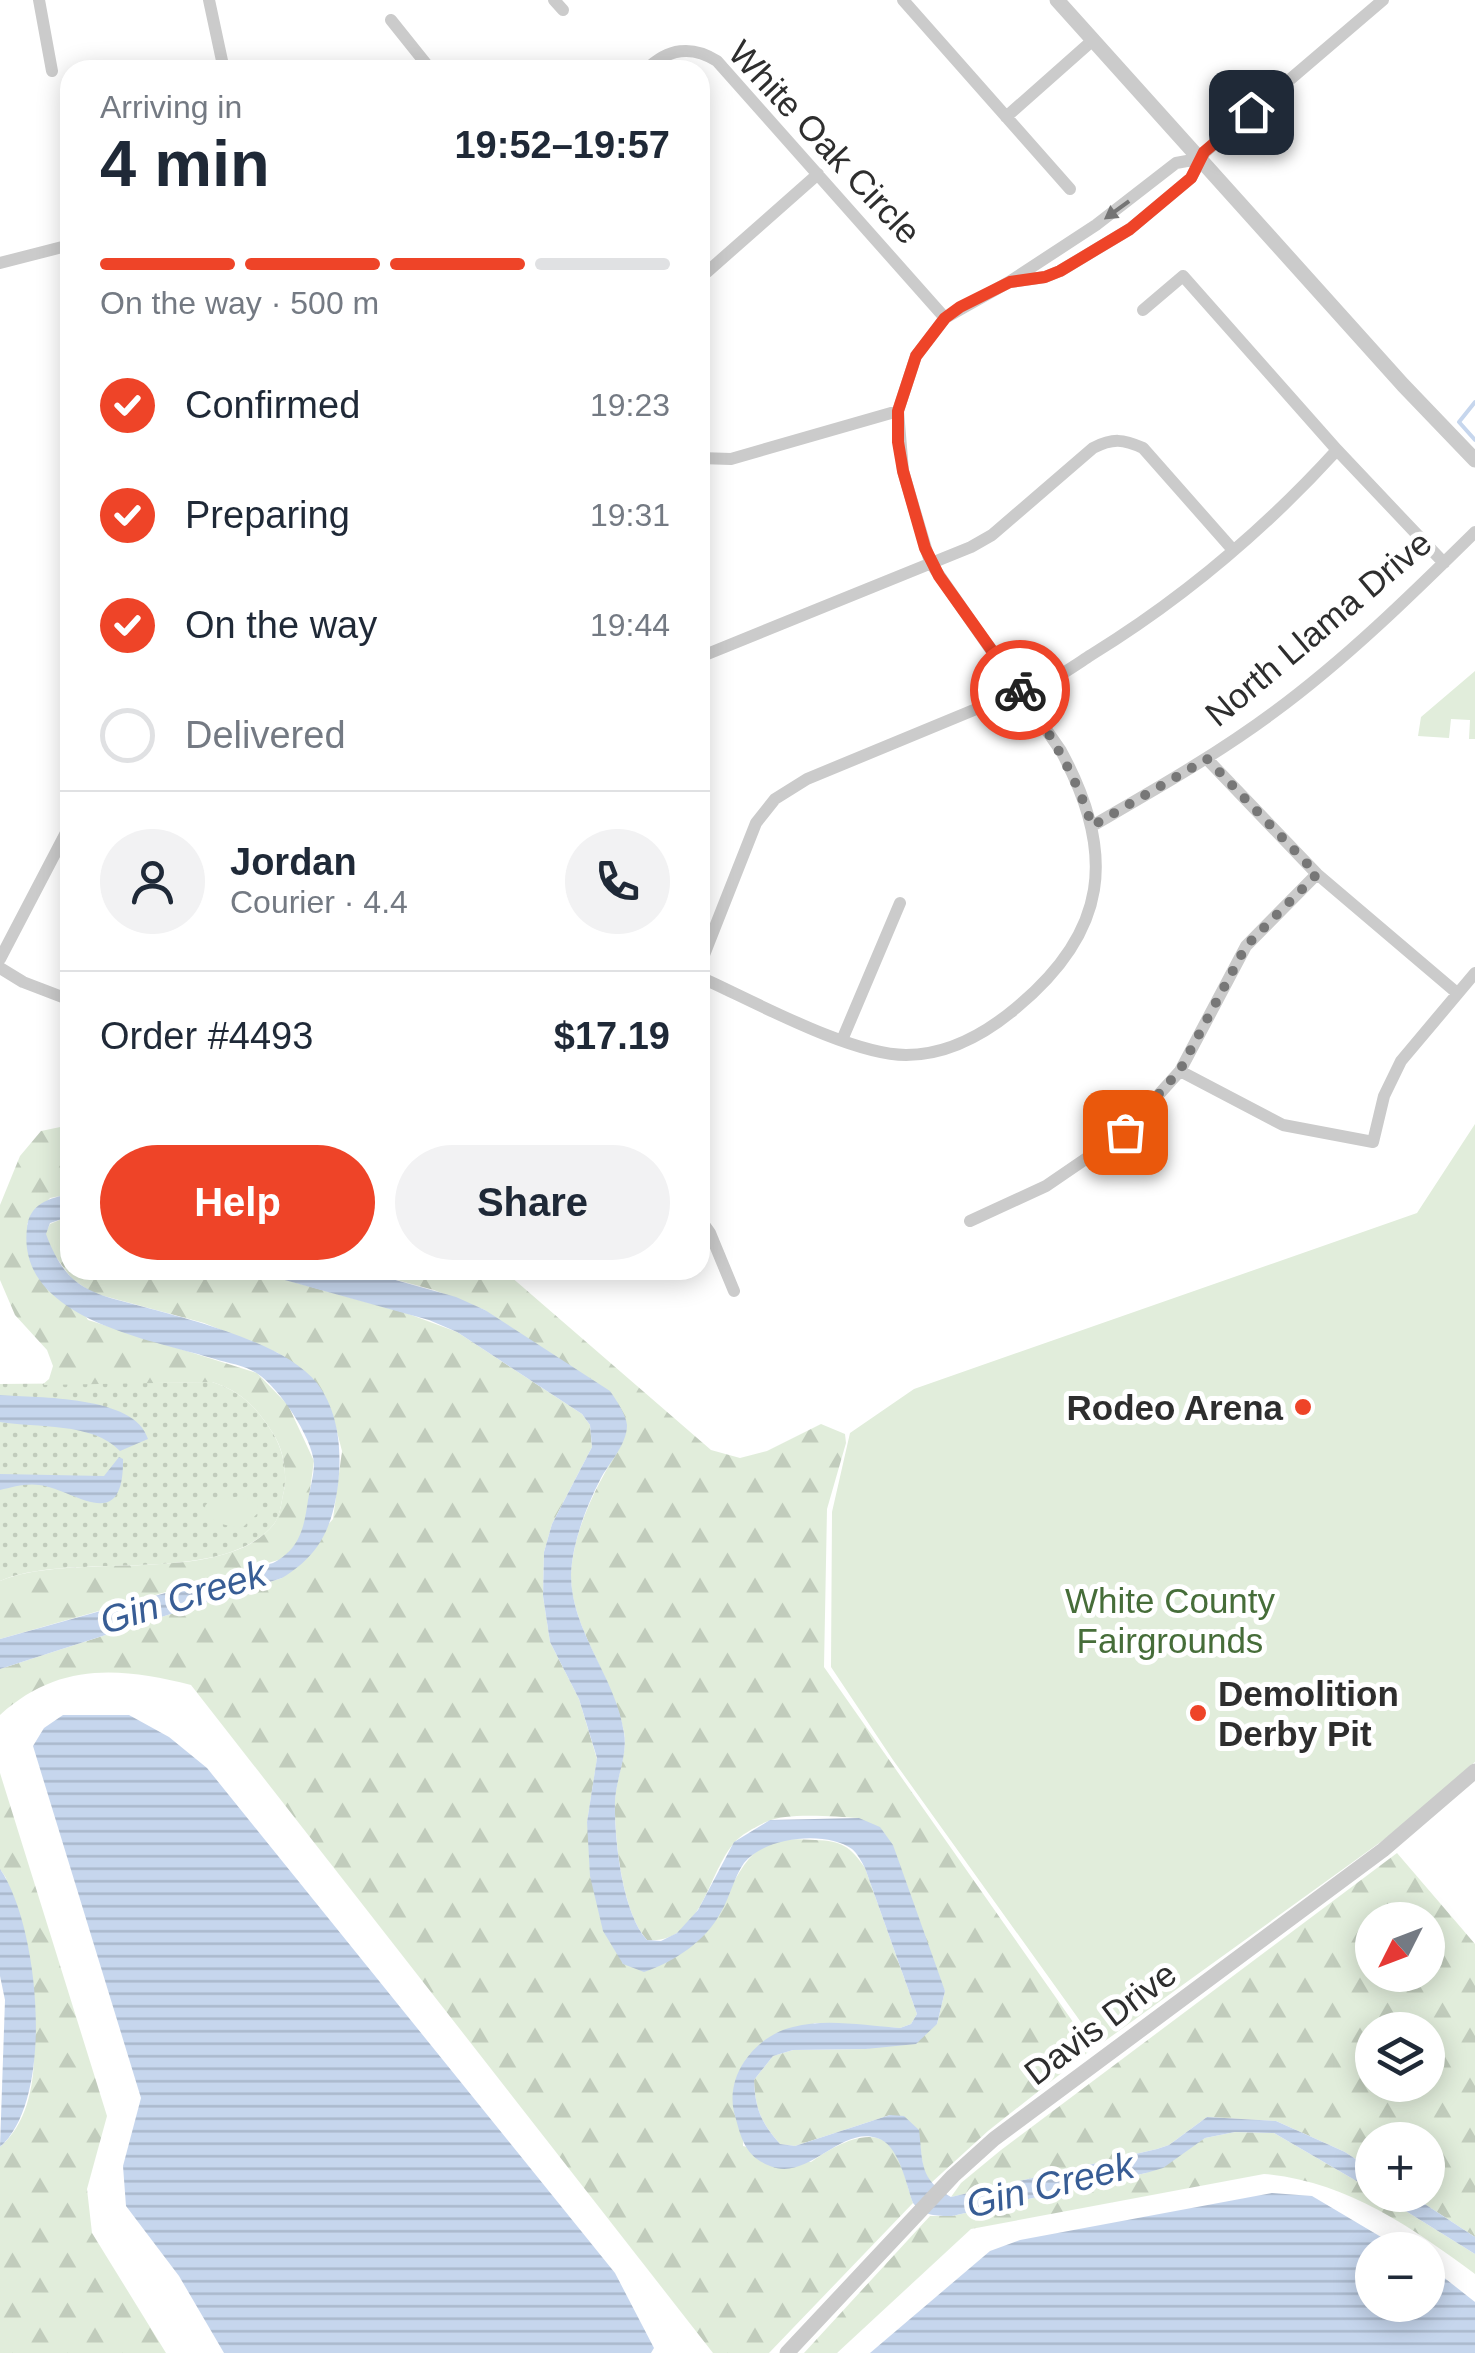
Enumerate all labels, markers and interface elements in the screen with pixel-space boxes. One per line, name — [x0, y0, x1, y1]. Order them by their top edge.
street label: White Oak Circle — [721, 33, 929, 251]
pin — [1209, 70, 1294, 155]
icon: home — [1224, 85, 1279, 140]
text: Arriving in — [100, 89, 242, 125]
text: 19:52–19:57 — [454, 124, 670, 166]
text: 4 min — [100, 127, 270, 200]
one-way arrow — [1104, 199, 1130, 219]
text: On the way · 500 m — [100, 285, 379, 321]
icon: check — [100, 378, 155, 433]
text: Confirmed — [185, 384, 360, 426]
text: 19:23 — [590, 387, 670, 423]
icon: check — [100, 488, 155, 543]
text: Preparing — [185, 494, 350, 536]
text: 19:31 — [590, 497, 670, 533]
street label: North Llama Drive — [1197, 522, 1439, 734]
icon: check — [100, 598, 155, 653]
text: On the way — [185, 604, 377, 646]
text: 19:44 — [590, 607, 670, 643]
courier — [970, 640, 1070, 740]
icon: bike — [993, 663, 1048, 718]
text: Delivered — [185, 714, 346, 756]
button: person — [100, 829, 205, 934]
button: phone — [565, 829, 670, 934]
text: Jordan — [230, 841, 357, 883]
text: Courier · 4.4 — [230, 884, 408, 920]
text: Order #4493 — [100, 1015, 313, 1057]
text: $17.19 — [554, 1015, 670, 1057]
pin — [1083, 1090, 1168, 1175]
icon: bag — [1098, 1105, 1153, 1160]
button: Help — [100, 1145, 375, 1260]
button: Share — [395, 1145, 670, 1260]
place label: Rodeo Arena — [1066, 1388, 1284, 1427]
marker: Rodeo Arena — [1292, 1396, 1314, 1418]
water label: Gin Creek — [95, 1551, 273, 1642]
park label: White County Fairgrounds — [1065, 1581, 1276, 1660]
place label: Demolition Derby Pit — [1218, 1674, 1399, 1753]
marker: Demolition Derby Pit — [1187, 1702, 1209, 1724]
north arrow — [1355, 1902, 1445, 1992]
map controls — [1355, 1902, 1445, 2322]
street label: Davis Drive — [1017, 1954, 1183, 2092]
button: layers — [1355, 2012, 1445, 2102]
button: + — [1355, 2122, 1445, 2212]
water label: Gin Creek — [962, 2143, 1140, 2226]
button: − — [1355, 2232, 1445, 2322]

